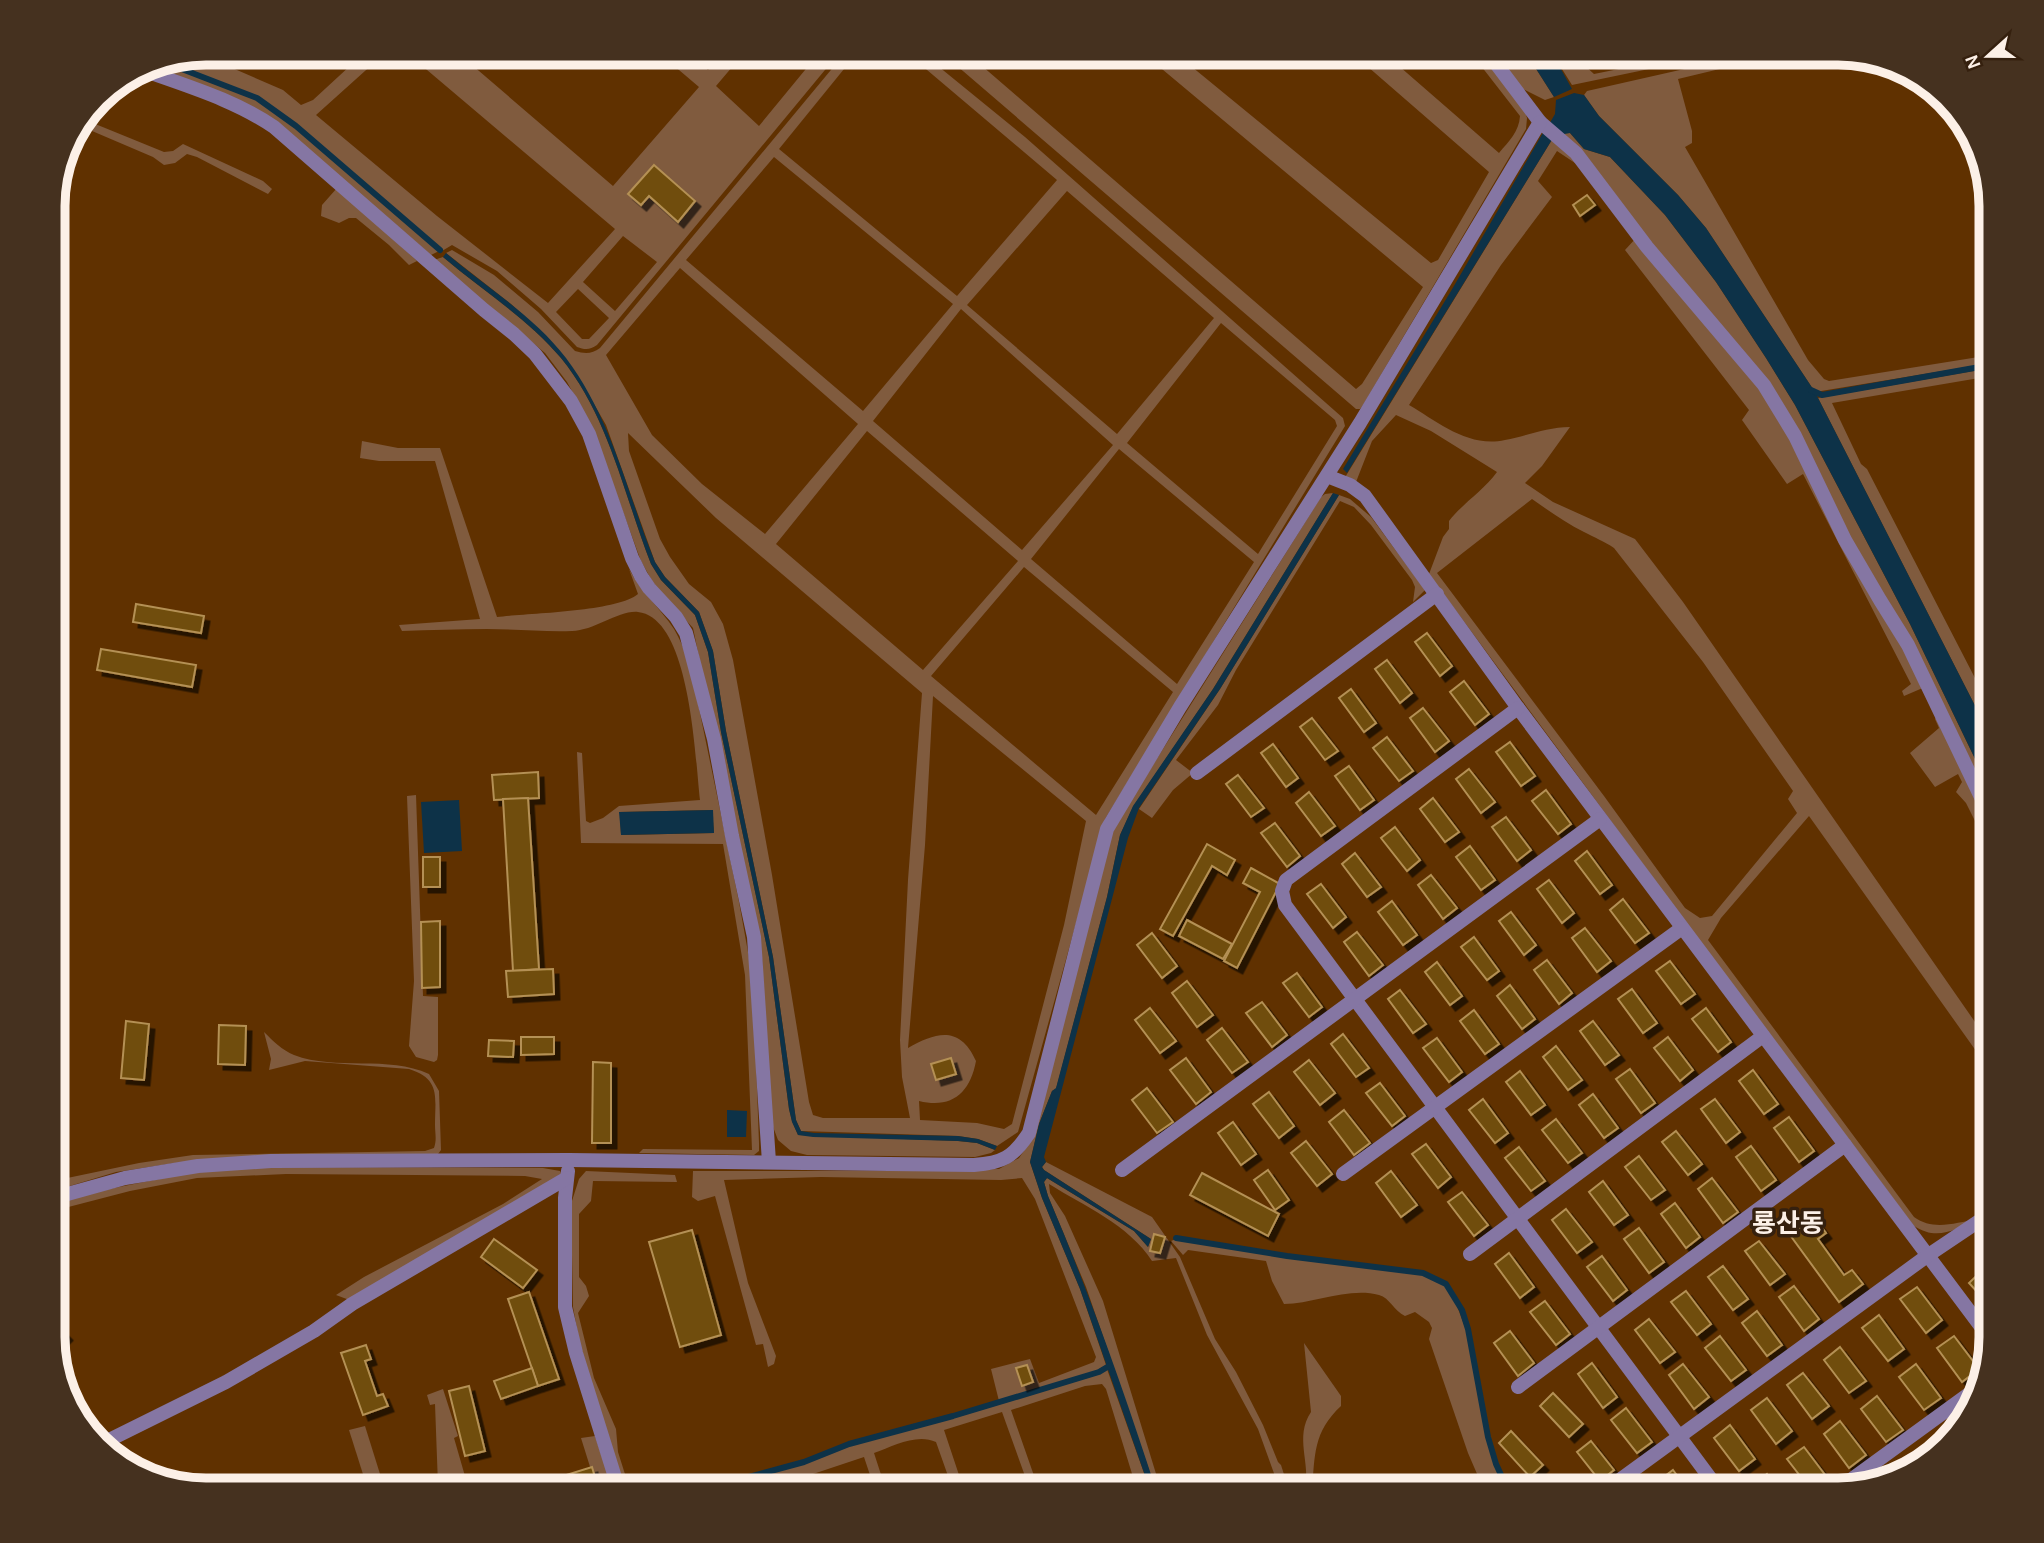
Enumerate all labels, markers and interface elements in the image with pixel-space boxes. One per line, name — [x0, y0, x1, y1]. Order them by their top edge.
north arrow — [1953, 21, 2023, 91]
text: N — [1960, 51, 1986, 72]
district label: 룡산동 — [1752, 1208, 1824, 1239]

